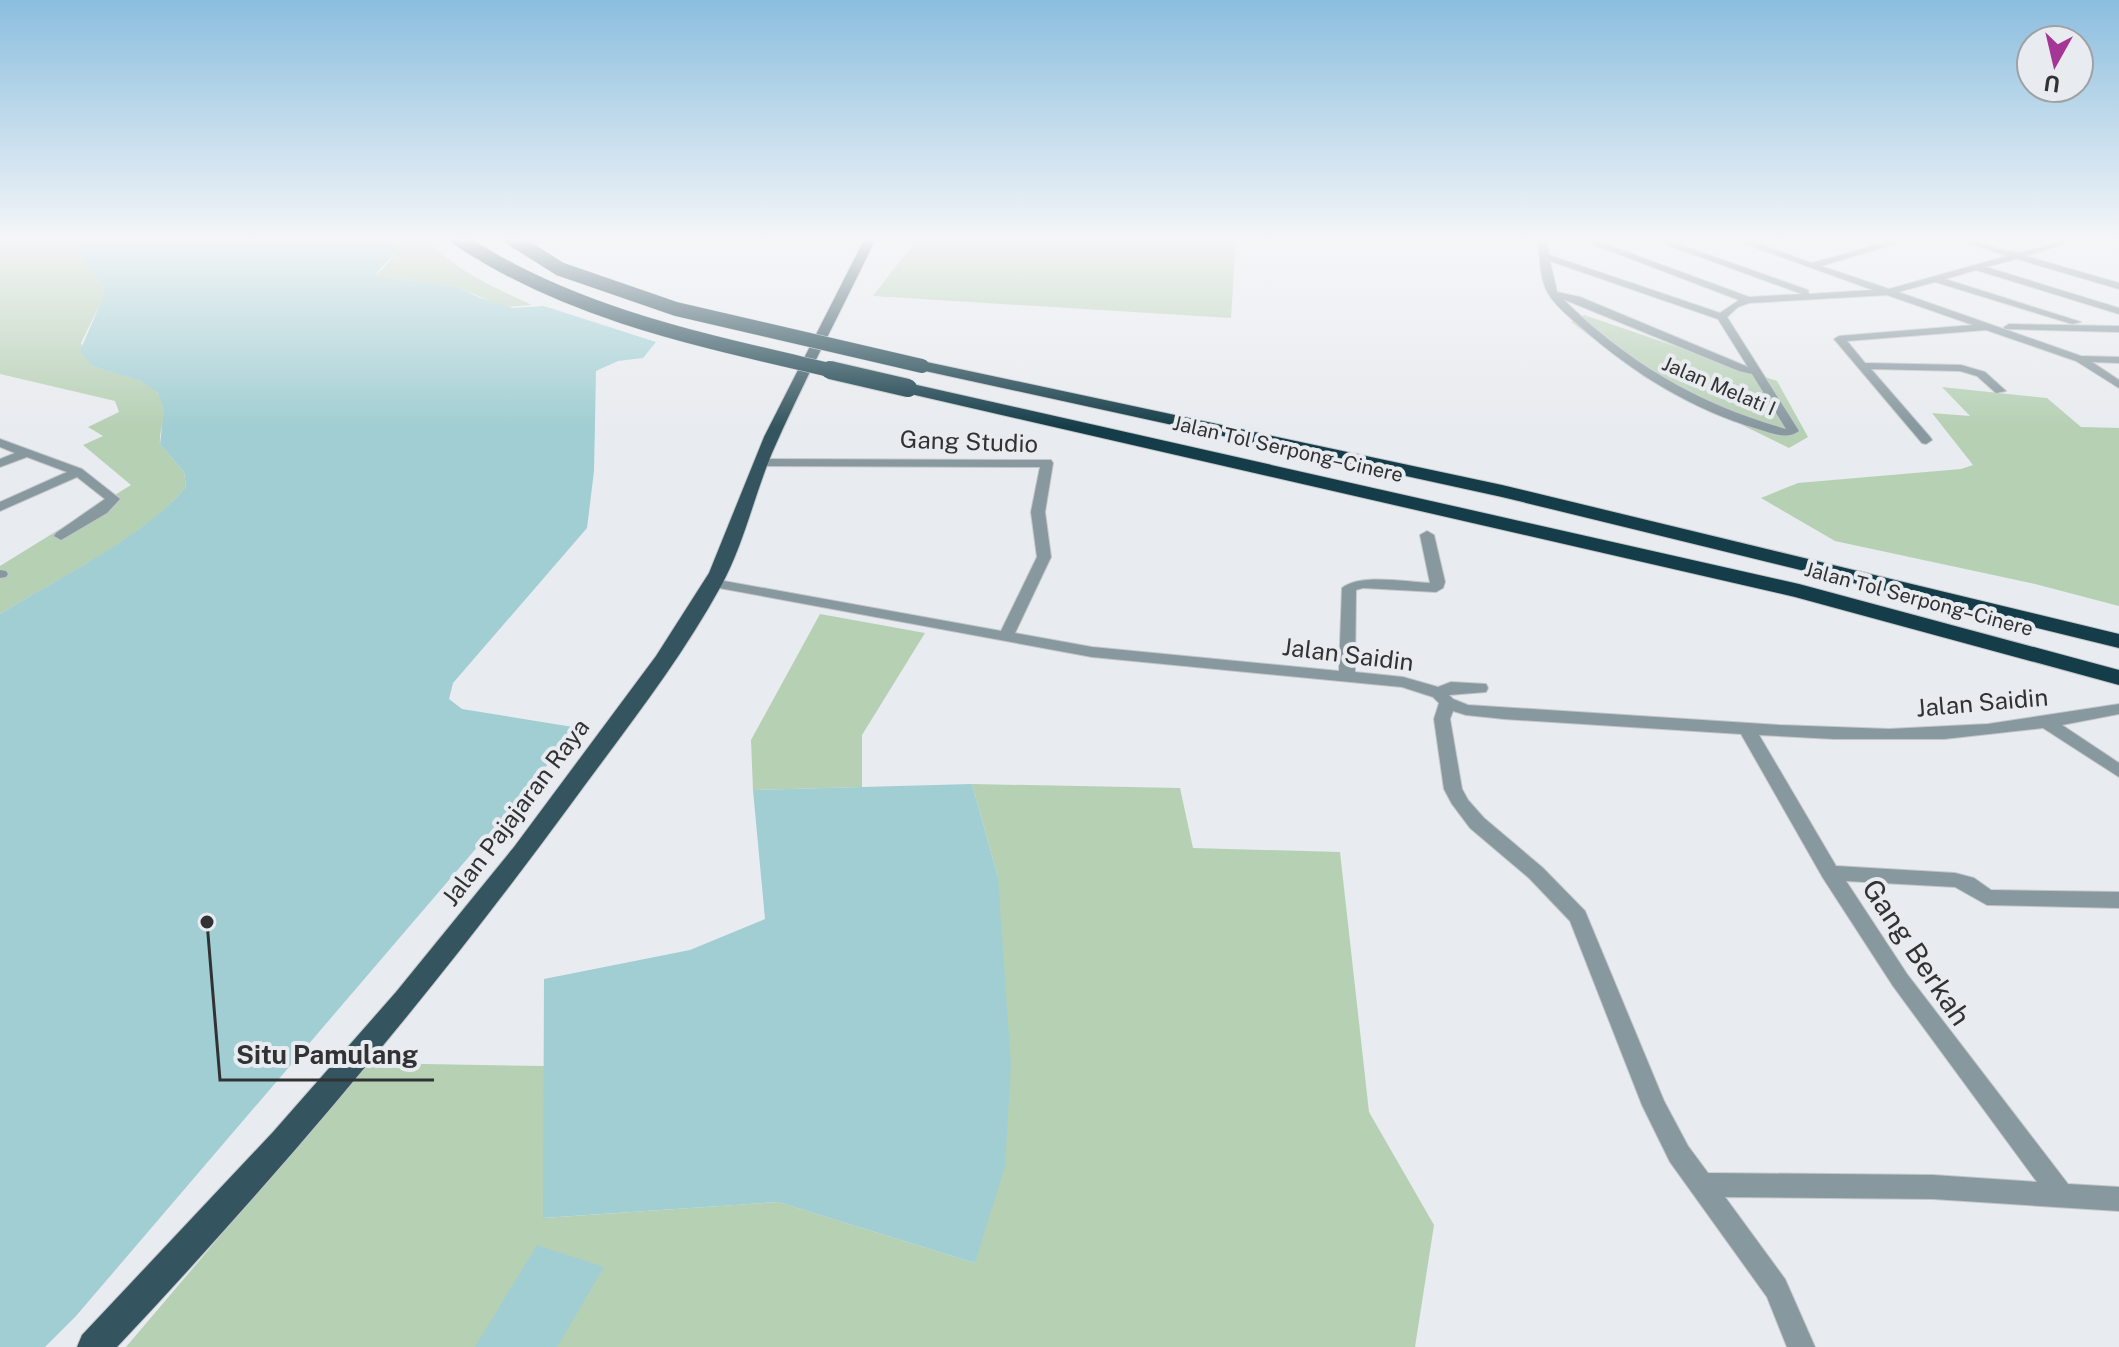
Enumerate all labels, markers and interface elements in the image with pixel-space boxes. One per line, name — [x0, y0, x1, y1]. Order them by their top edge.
north arrow — [2015, 24, 2095, 104]
text: U — [2043, 70, 2062, 98]
street label: Jalan Melati I — [1659, 351, 1779, 421]
street label: Jalan Tol Serpong–Cinere — [1170, 411, 1406, 487]
street label: Gang Studio — [899, 425, 1039, 457]
street label: Jalan Tol Serpong–Cinere — [1802, 557, 2036, 641]
street label: Jalan Saidin — [1281, 632, 1415, 676]
street label: Jalan Saidin — [1915, 682, 2049, 722]
street label: Jalan Pajajaran Raya — [436, 713, 594, 911]
street label: Gang Berkah — [1856, 873, 1978, 1031]
callout: Situ Pamulang — [220, 1030, 434, 1080]
text: Situ Pamulang — [236, 1039, 418, 1070]

